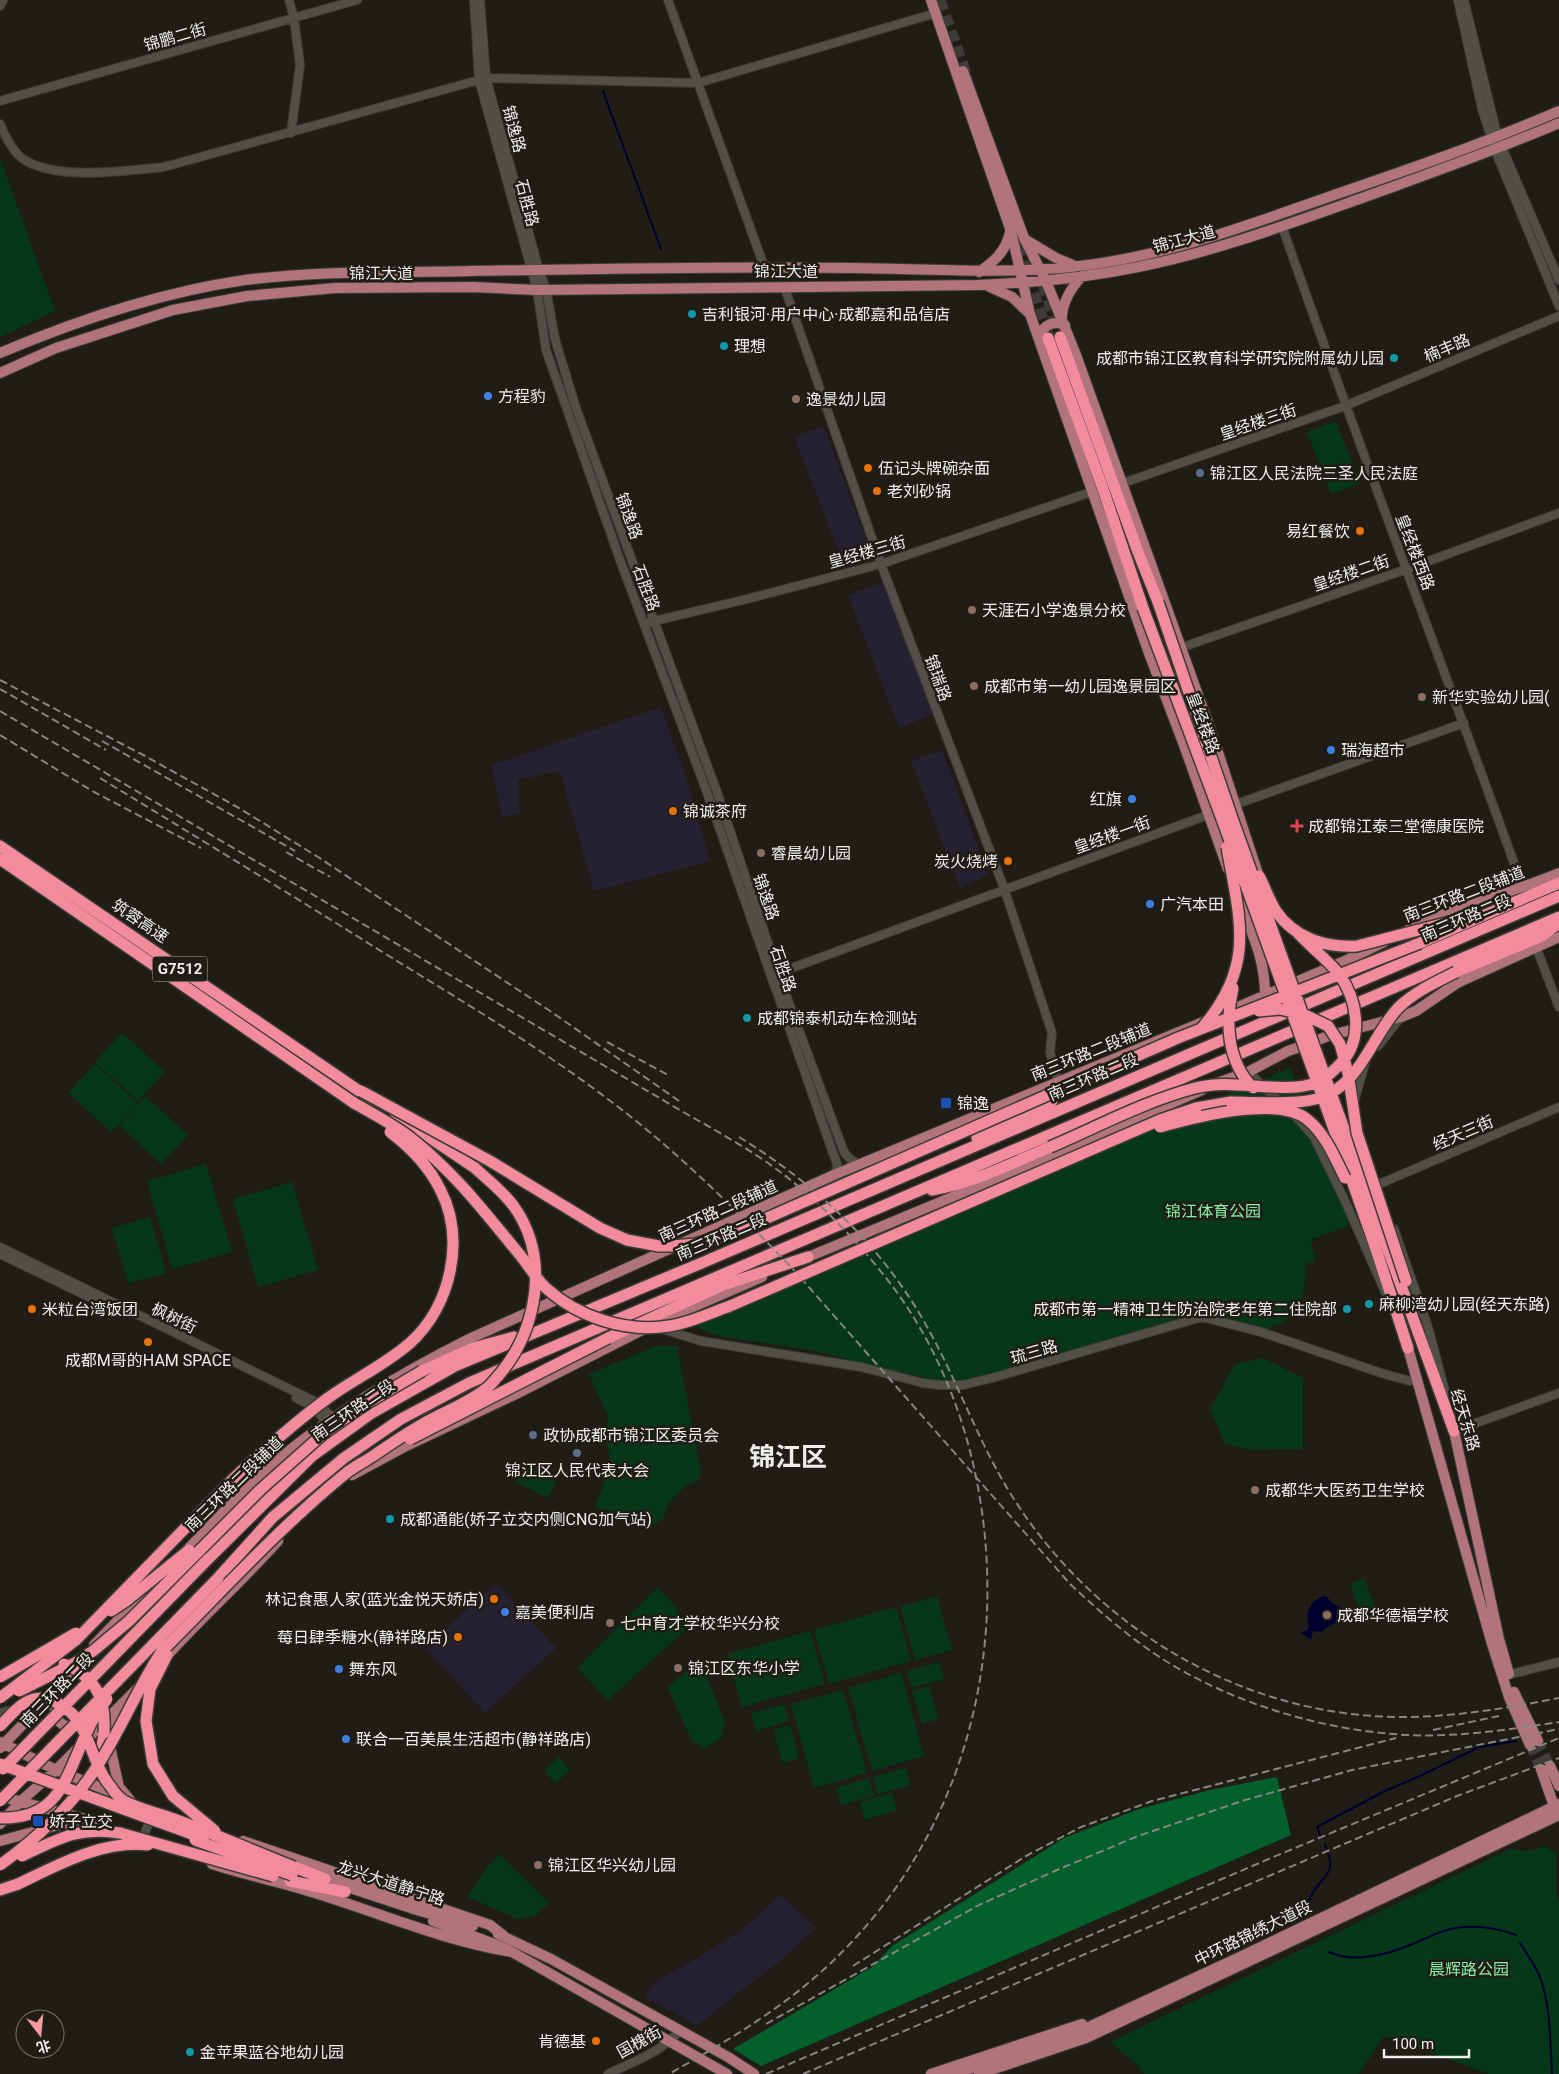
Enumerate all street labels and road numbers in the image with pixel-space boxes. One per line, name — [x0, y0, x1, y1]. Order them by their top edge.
street label: 锦鹏二街 — [142, 19, 208, 55]
street label: 锦逸路 — [499, 103, 529, 155]
street label: 石胜路 — [512, 177, 542, 229]
street label: 锦江大道 — [1151, 222, 1217, 256]
street label: 锦江大道 — [754, 262, 818, 281]
street label: 锦江大道 — [349, 264, 413, 283]
street label: 楠丰路 — [1421, 330, 1473, 366]
street label: 皇经楼三街 — [1217, 400, 1299, 444]
street label: 锦逸路 — [612, 490, 646, 542]
street label: 皇经楼西路 — [1392, 511, 1438, 593]
street label: 皇经楼三街 — [826, 532, 908, 572]
street label: 皇经楼二街 — [1310, 551, 1392, 595]
street label: 石胜路 — [629, 562, 663, 614]
street label: 锦瑞路 — [921, 652, 955, 704]
street label: 皇经楼路 — [1183, 690, 1223, 756]
street label: 皇经楼一街 — [1071, 812, 1153, 858]
street label: 南三环路二段辅道 — [1401, 862, 1527, 926]
street label: 锦逸路 — [749, 871, 783, 923]
street label: 南三环路二段 — [1418, 890, 1514, 946]
street label: 筑蓉高速 — [108, 895, 172, 947]
street label: 石胜路 — [766, 943, 800, 995]
road number: G7512 — [152, 956, 208, 982]
street label: 南三环路二段辅道 — [1028, 1019, 1154, 1085]
street label: 南三环路二段 — [1045, 1049, 1141, 1105]
street label: 经天三街 — [1430, 1112, 1496, 1154]
street label: 南三环路二段辅道 — [656, 1176, 780, 1246]
street label: 南三环路二段 — [673, 1209, 769, 1265]
street label: 枫树街 — [148, 1299, 200, 1337]
street label: 琉三路 — [1008, 1336, 1060, 1368]
street label: 南三环路二段 — [308, 1375, 398, 1445]
street label: 经天东路 — [1447, 1387, 1483, 1453]
street label: 南三环路二段辅道 — [181, 1433, 287, 1535]
street label: 南三环路二段 — [17, 1649, 97, 1731]
street label: 龙兴大道静宁路 — [335, 1857, 447, 1909]
street label: 中环路锦绣大道段 — [1191, 1896, 1315, 1970]
street label: 国槐街 — [613, 2022, 665, 2062]

